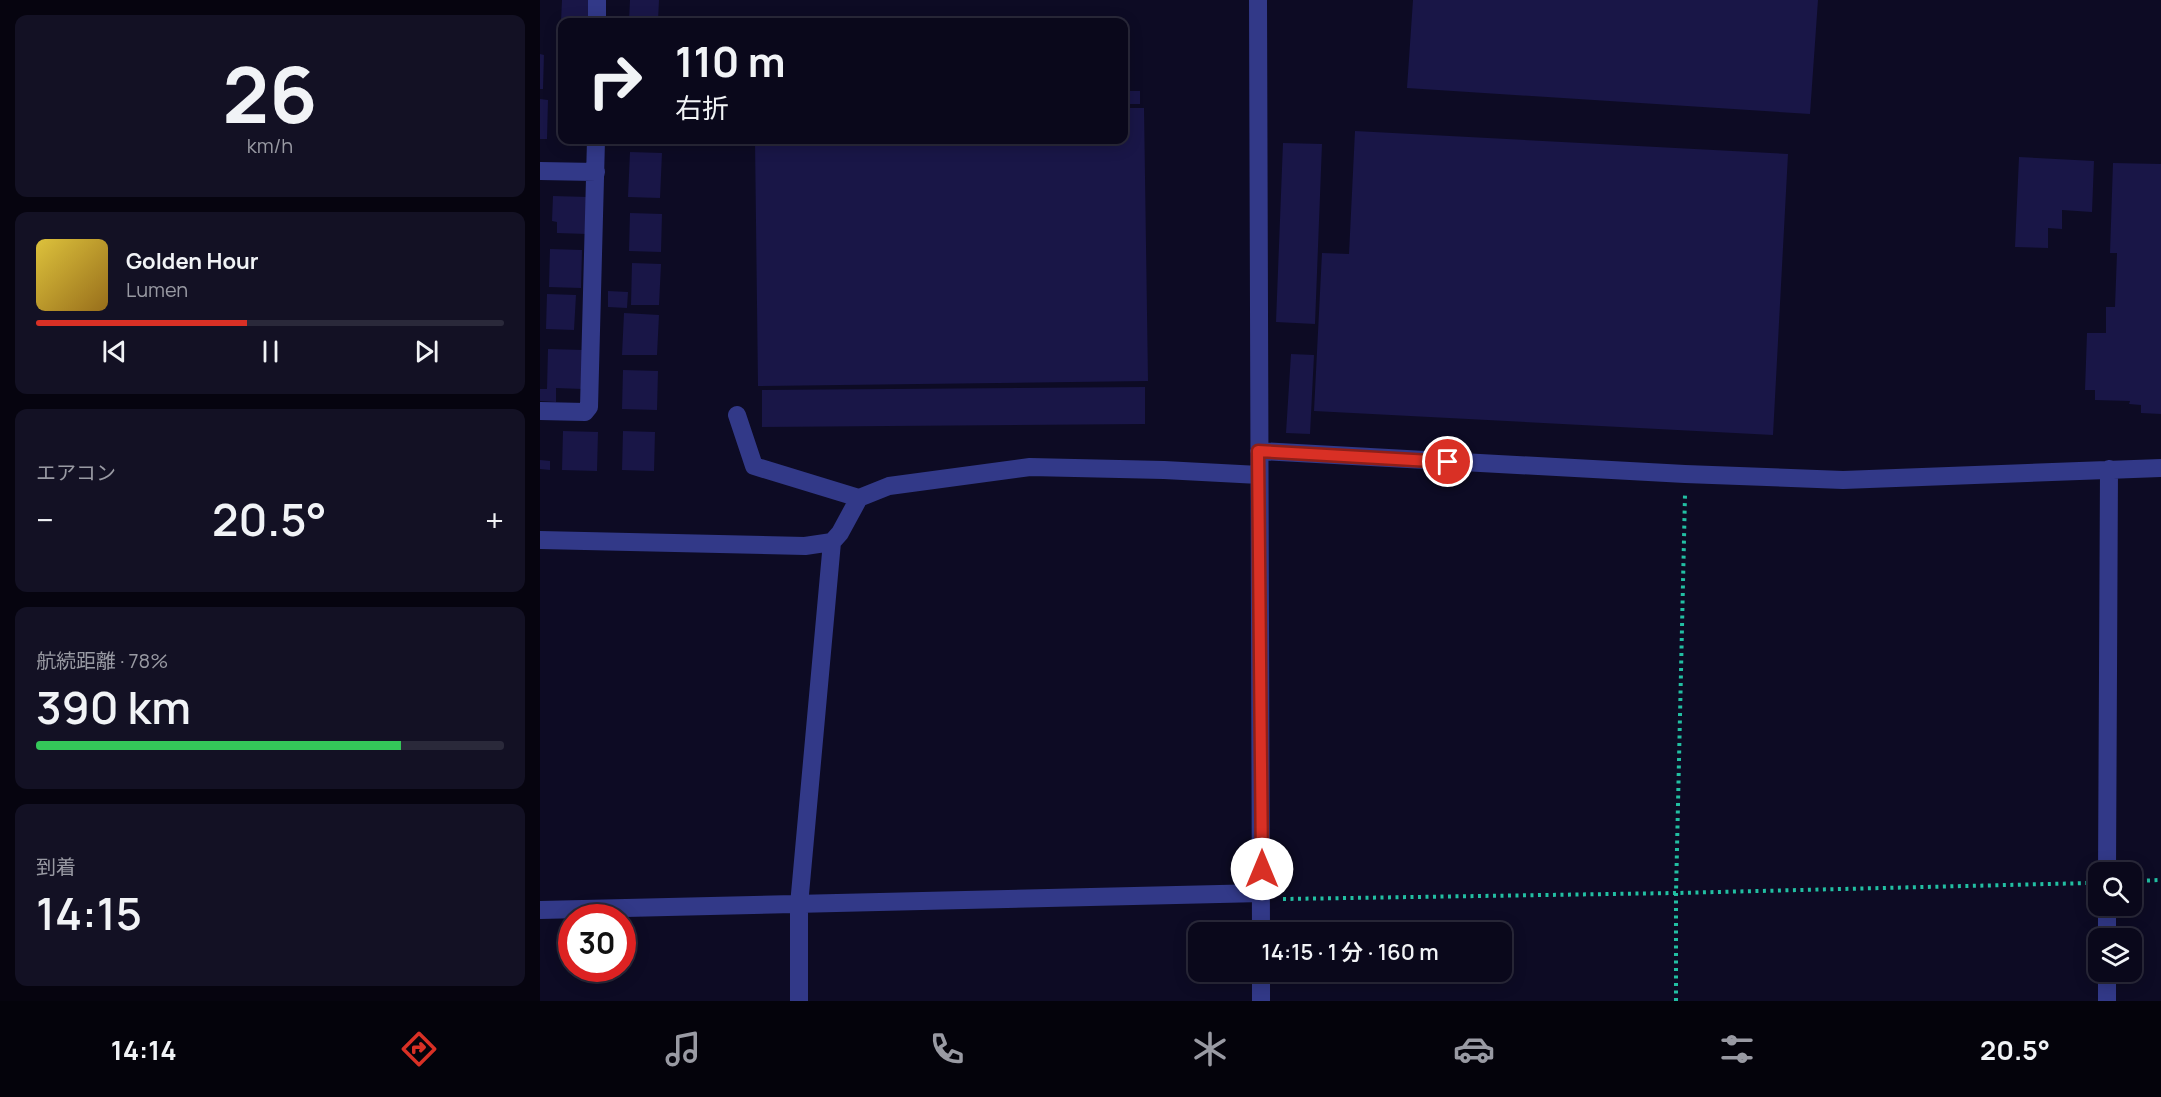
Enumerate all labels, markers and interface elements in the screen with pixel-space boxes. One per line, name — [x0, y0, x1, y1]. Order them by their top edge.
text: 110 m — [675, 32, 786, 90]
text: 26 — [223, 40, 317, 146]
icon: right — [576, 42, 654, 120]
text: 右折 — [675, 89, 729, 126]
text: km/h — [247, 132, 293, 159]
text: Golden Hour — [126, 246, 259, 276]
text: Lumen — [126, 276, 188, 303]
icon: previous — [98, 335, 131, 368]
icon: pause — [254, 335, 287, 368]
icon: next — [410, 335, 443, 368]
pin — [1422, 436, 1473, 487]
icon: arrive — [1431, 445, 1464, 478]
text: エアコン — [36, 459, 116, 486]
text: 20.5° — [212, 488, 327, 550]
text: − — [36, 497, 54, 542]
text: + — [485, 497, 504, 542]
text: 航続距離 · 78% — [36, 647, 168, 674]
text: 390 km — [36, 676, 191, 738]
position arrow — [1230, 837, 1294, 901]
text: 到着 — [36, 853, 76, 880]
map controls — [2088, 862, 2142, 982]
button: search — [2088, 862, 2142, 916]
text: 14:15 — [36, 882, 142, 944]
speed limit sign: 30 — [558, 904, 636, 982]
button: layers — [2088, 928, 2142, 982]
text: 14:15 · 1 分 · 160 m — [1261, 937, 1439, 967]
icon: directions — [398, 1028, 440, 1070]
icon: music — [662, 1028, 704, 1070]
icon: phone — [926, 1028, 968, 1070]
icon: climate — [1189, 1028, 1231, 1070]
icon: car — [1453, 1028, 1495, 1070]
icon: filters — [1716, 1028, 1758, 1070]
text: 14:14 — [111, 1031, 177, 1068]
text: 20.5° — [1980, 1031, 2050, 1068]

